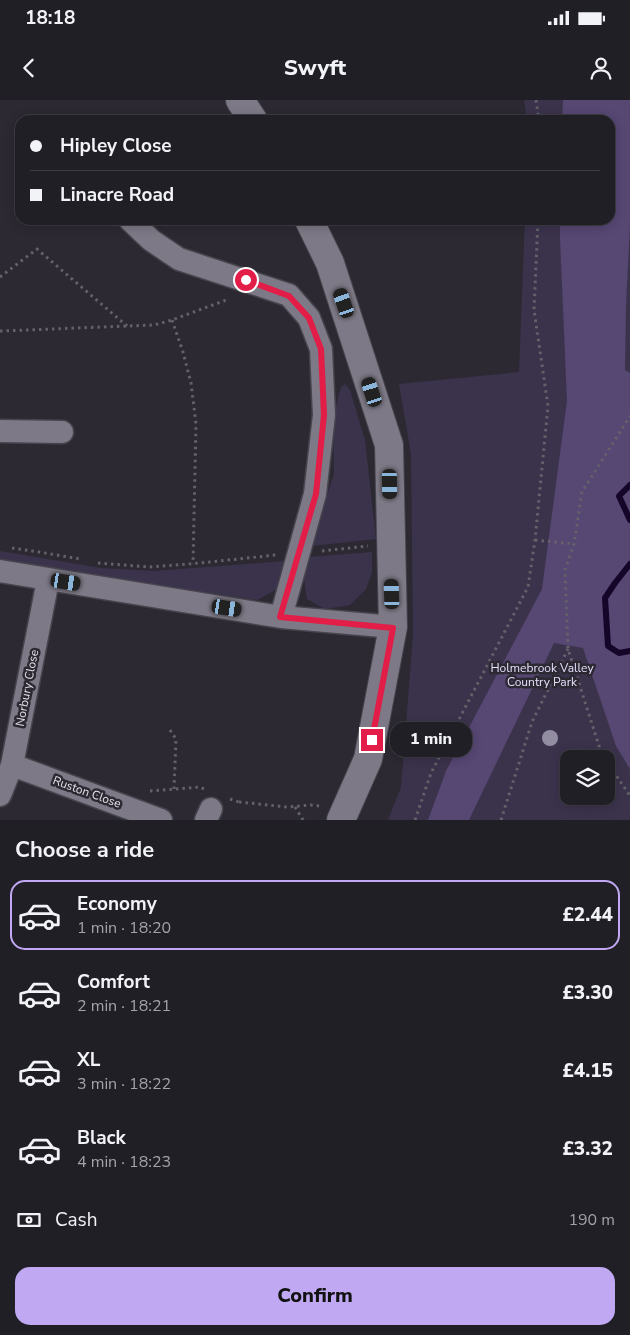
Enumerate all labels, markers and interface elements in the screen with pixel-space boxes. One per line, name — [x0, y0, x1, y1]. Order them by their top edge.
text: 18:18 — [25, 5, 75, 31]
text: Swyft — [284, 53, 346, 83]
icon: back — [15, 54, 43, 82]
icon: person — [587, 54, 615, 82]
text: Hipley Close — [60, 133, 172, 159]
text: Linacre Road — [60, 182, 174, 208]
route start — [235, 269, 257, 291]
car — [332, 286, 355, 320]
car — [360, 375, 383, 409]
car — [382, 469, 397, 499]
car — [50, 572, 81, 592]
car — [383, 579, 400, 609]
car — [211, 598, 242, 618]
street label: Norbury Close — [12, 648, 42, 728]
park label: Holmebrook Valley Country Park — [490, 660, 594, 690]
callout: 1 min — [390, 722, 472, 758]
text: 1 min — [410, 728, 452, 750]
route end — [361, 729, 383, 751]
map controls — [560, 750, 615, 805]
button: layers — [560, 750, 615, 805]
street label: Ruston Close — [51, 772, 123, 812]
text: Choose a ride — [15, 835, 154, 865]
text: Economy — [77, 891, 157, 917]
icon: car — [17, 893, 62, 938]
text: £2.44 — [562, 902, 613, 928]
text: 1 min · 18:20 — [77, 917, 171, 939]
text: Comfort — [77, 969, 150, 995]
icon: car — [17, 971, 62, 1016]
text: £3.30 — [562, 980, 613, 1006]
text: 2 min · 18:21 — [77, 995, 171, 1017]
text: XL — [77, 1047, 100, 1073]
icon: car — [17, 1049, 62, 1094]
text: £4.15 — [562, 1058, 613, 1084]
text: 3 min · 18:22 — [77, 1073, 171, 1095]
text: Black — [77, 1125, 126, 1151]
icon: car — [17, 1127, 62, 1172]
text: £3.32 — [562, 1136, 613, 1162]
text: 4 min · 18:23 — [77, 1151, 171, 1173]
icon: cash — [15, 1206, 43, 1234]
text: Cash — [55, 1207, 97, 1233]
text: 190 m — [568, 1209, 615, 1231]
button: Confirm — [15, 1267, 615, 1325]

